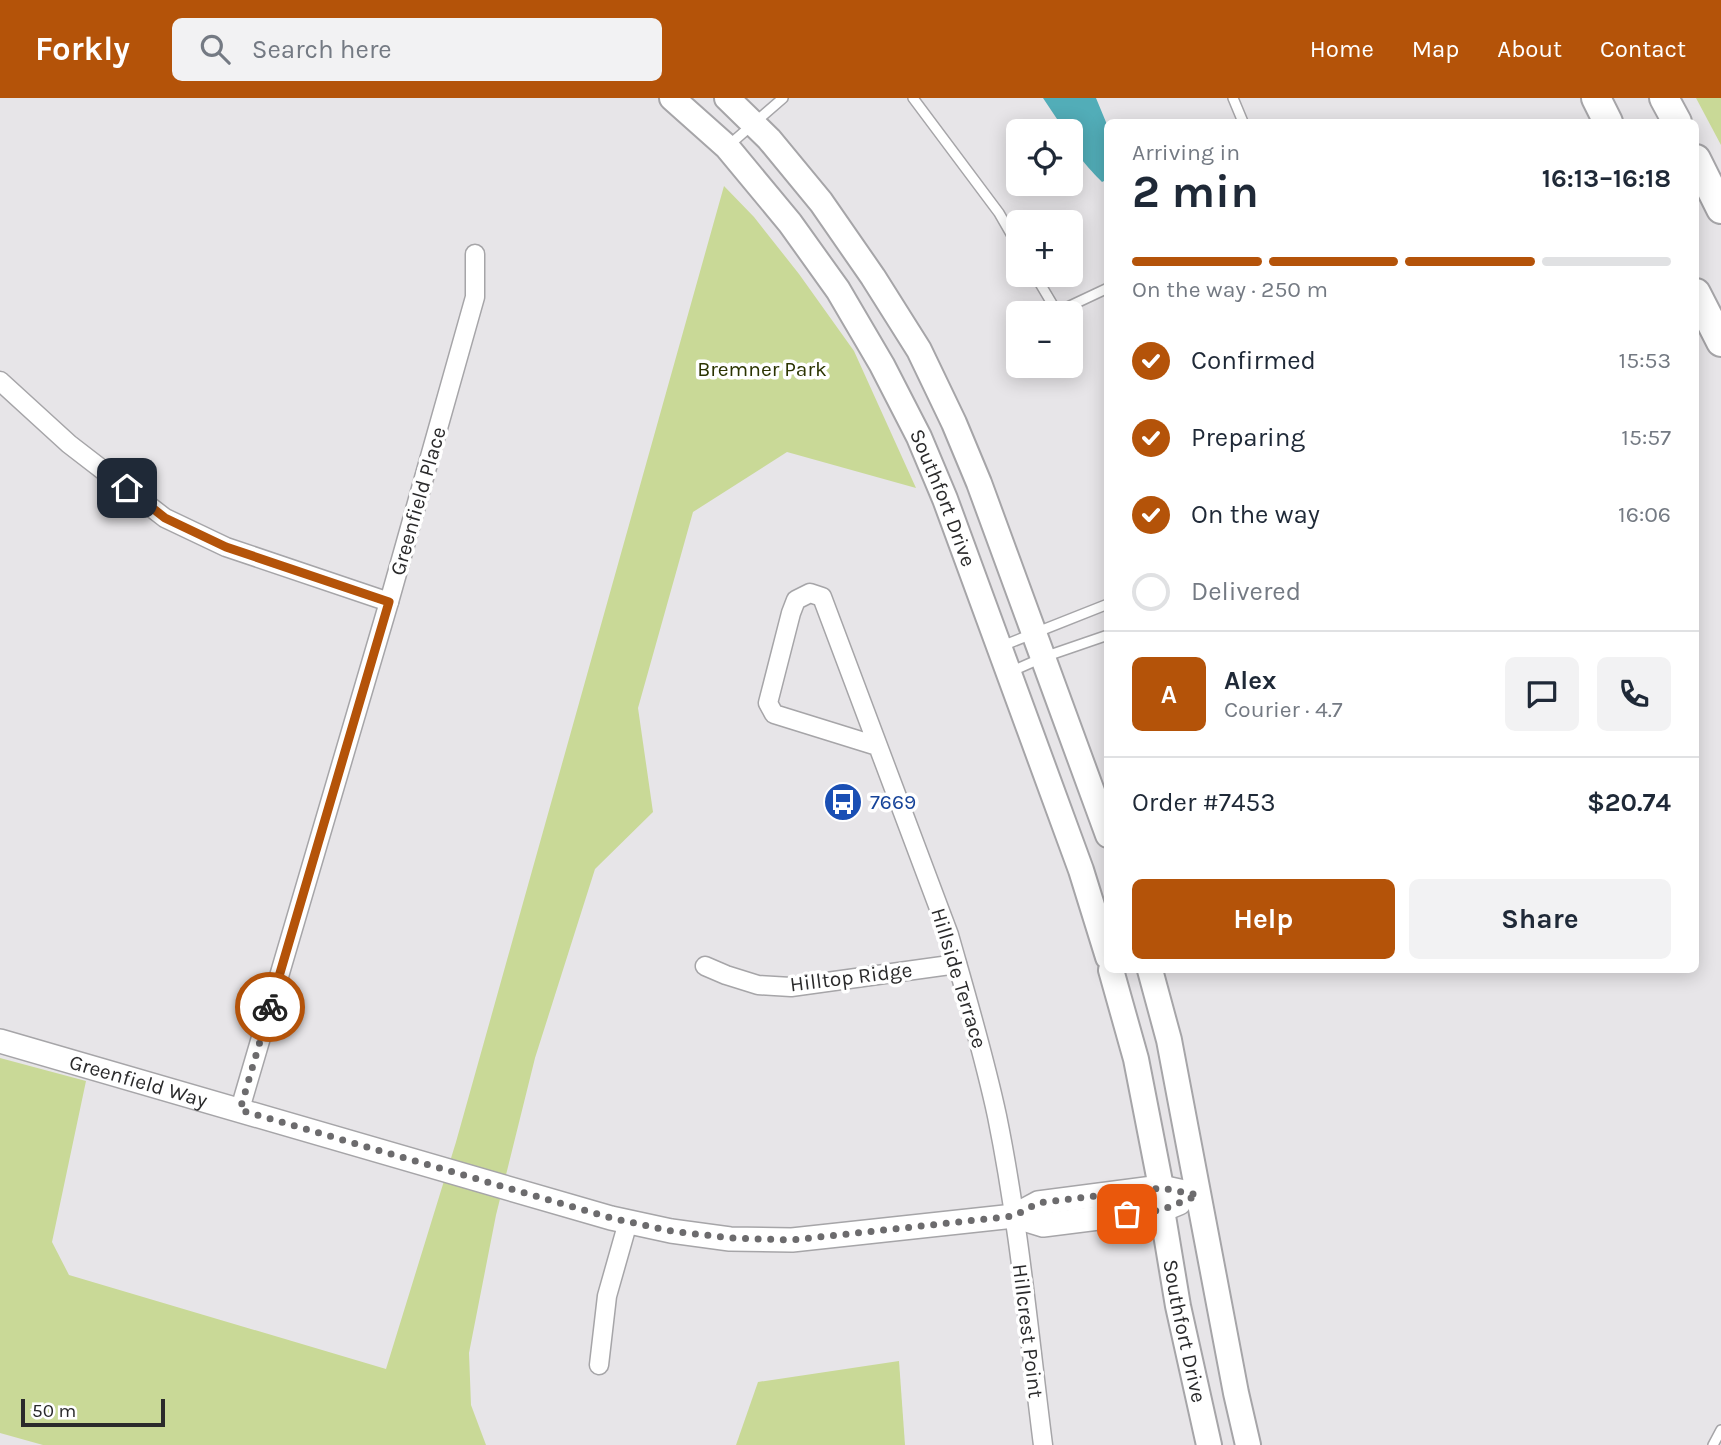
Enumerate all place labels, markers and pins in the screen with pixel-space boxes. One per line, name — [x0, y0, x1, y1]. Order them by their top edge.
pin — [97, 458, 157, 518]
bus stop icon: 7669 — [822, 781, 864, 823]
place label: 7669 — [870, 790, 916, 814]
pin — [1097, 1184, 1157, 1244]

